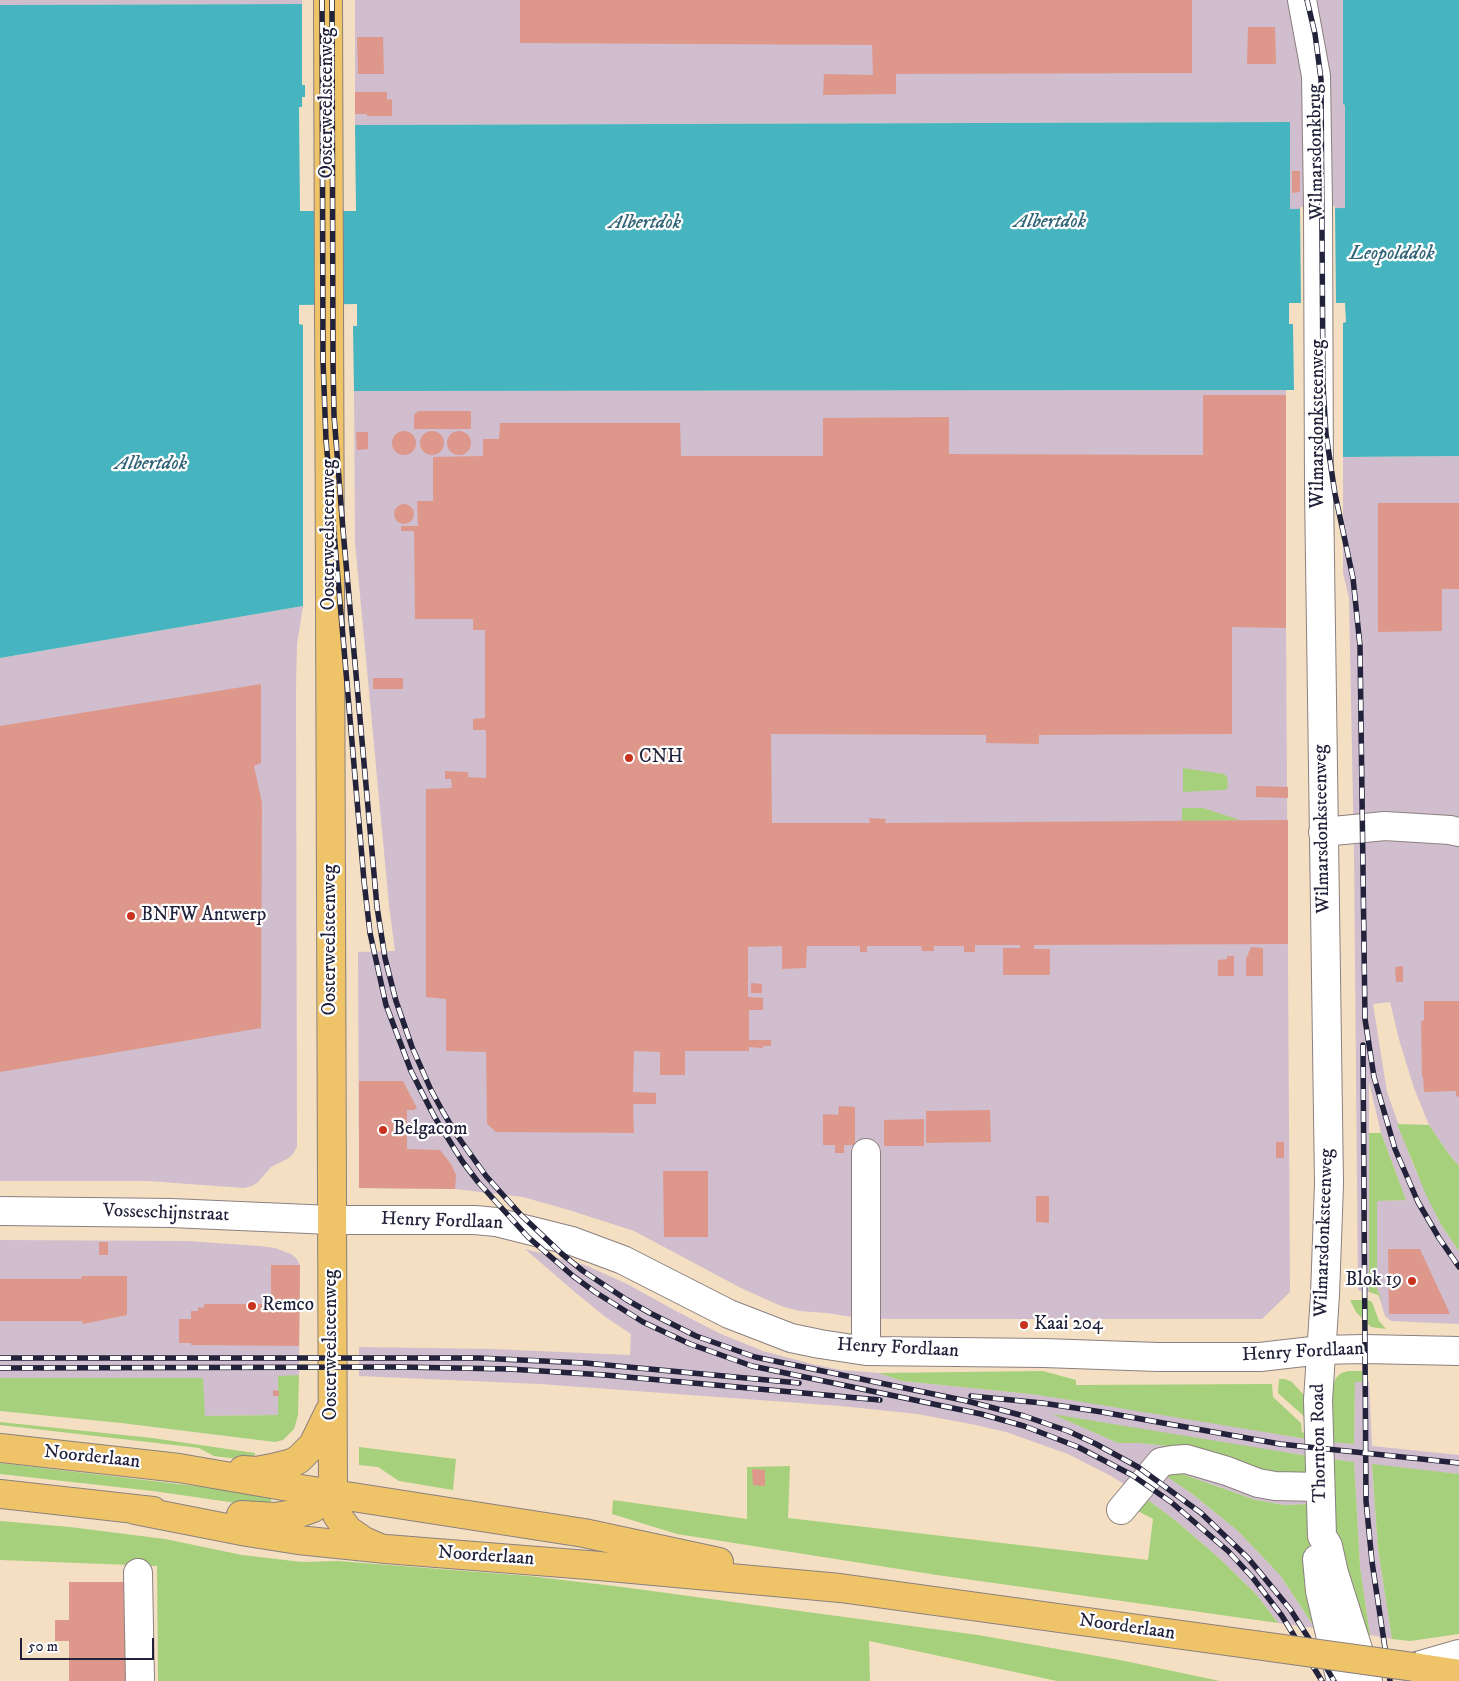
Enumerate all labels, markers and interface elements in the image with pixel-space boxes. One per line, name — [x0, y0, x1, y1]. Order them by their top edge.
street label: Oosterweelsteenweg — [317, 27, 339, 179]
street label: Wilmarsdonkbrug — [1304, 84, 1330, 220]
water label: Albertdok — [1014, 211, 1086, 235]
water label: Albertdok — [609, 212, 681, 236]
water label: Leopolddok — [1350, 243, 1434, 267]
street label: Wilmarsdonksteenweg — [1308, 339, 1330, 509]
water label: Albertdok — [115, 453, 187, 477]
street label: Oosterweelsteenweg — [319, 459, 341, 611]
street label: Wilmarsdonksteenweg — [1310, 744, 1336, 914]
place label: CNH — [639, 747, 683, 769]
marker: CNH — [623, 752, 635, 764]
street label: Oosterweelsteenweg — [320, 864, 342, 1016]
place label: BNFW Antwerp — [141, 905, 266, 927]
marker: BNFW Antwerp — [125, 910, 137, 922]
place label: Belgacom — [393, 1119, 468, 1141]
marker: Belgacom — [377, 1124, 389, 1136]
street label: Wilmarsdonksteenweg — [1311, 1148, 1339, 1318]
street label: Vosseschijnstraat — [102, 1200, 230, 1228]
street label: Henry Fordlaan — [381, 1208, 503, 1236]
street label: Oosterweelsteenweg — [321, 1269, 343, 1421]
place label: Blok 19 — [1345, 1270, 1402, 1292]
marker: Blok 19 — [1406, 1275, 1418, 1287]
place label: Remco — [262, 1295, 314, 1317]
marker: Remco — [246, 1300, 258, 1312]
place label: Kaai 204 — [1034, 1314, 1103, 1336]
marker: Kaai 204 — [1018, 1319, 1030, 1331]
street label: Henry Fordlaan — [836, 1334, 960, 1364]
street label: Henry Fordlaan — [1241, 1338, 1365, 1368]
street label: Thornton Road — [1308, 1383, 1332, 1503]
street label: Noorderlaan — [43, 1442, 141, 1474]
street label: Noorderlaan — [437, 1542, 535, 1572]
street label: Noorderlaan — [1078, 1610, 1176, 1646]
scale bar — [22, 1628, 156, 1660]
text: 50 m — [28, 1637, 58, 1656]

